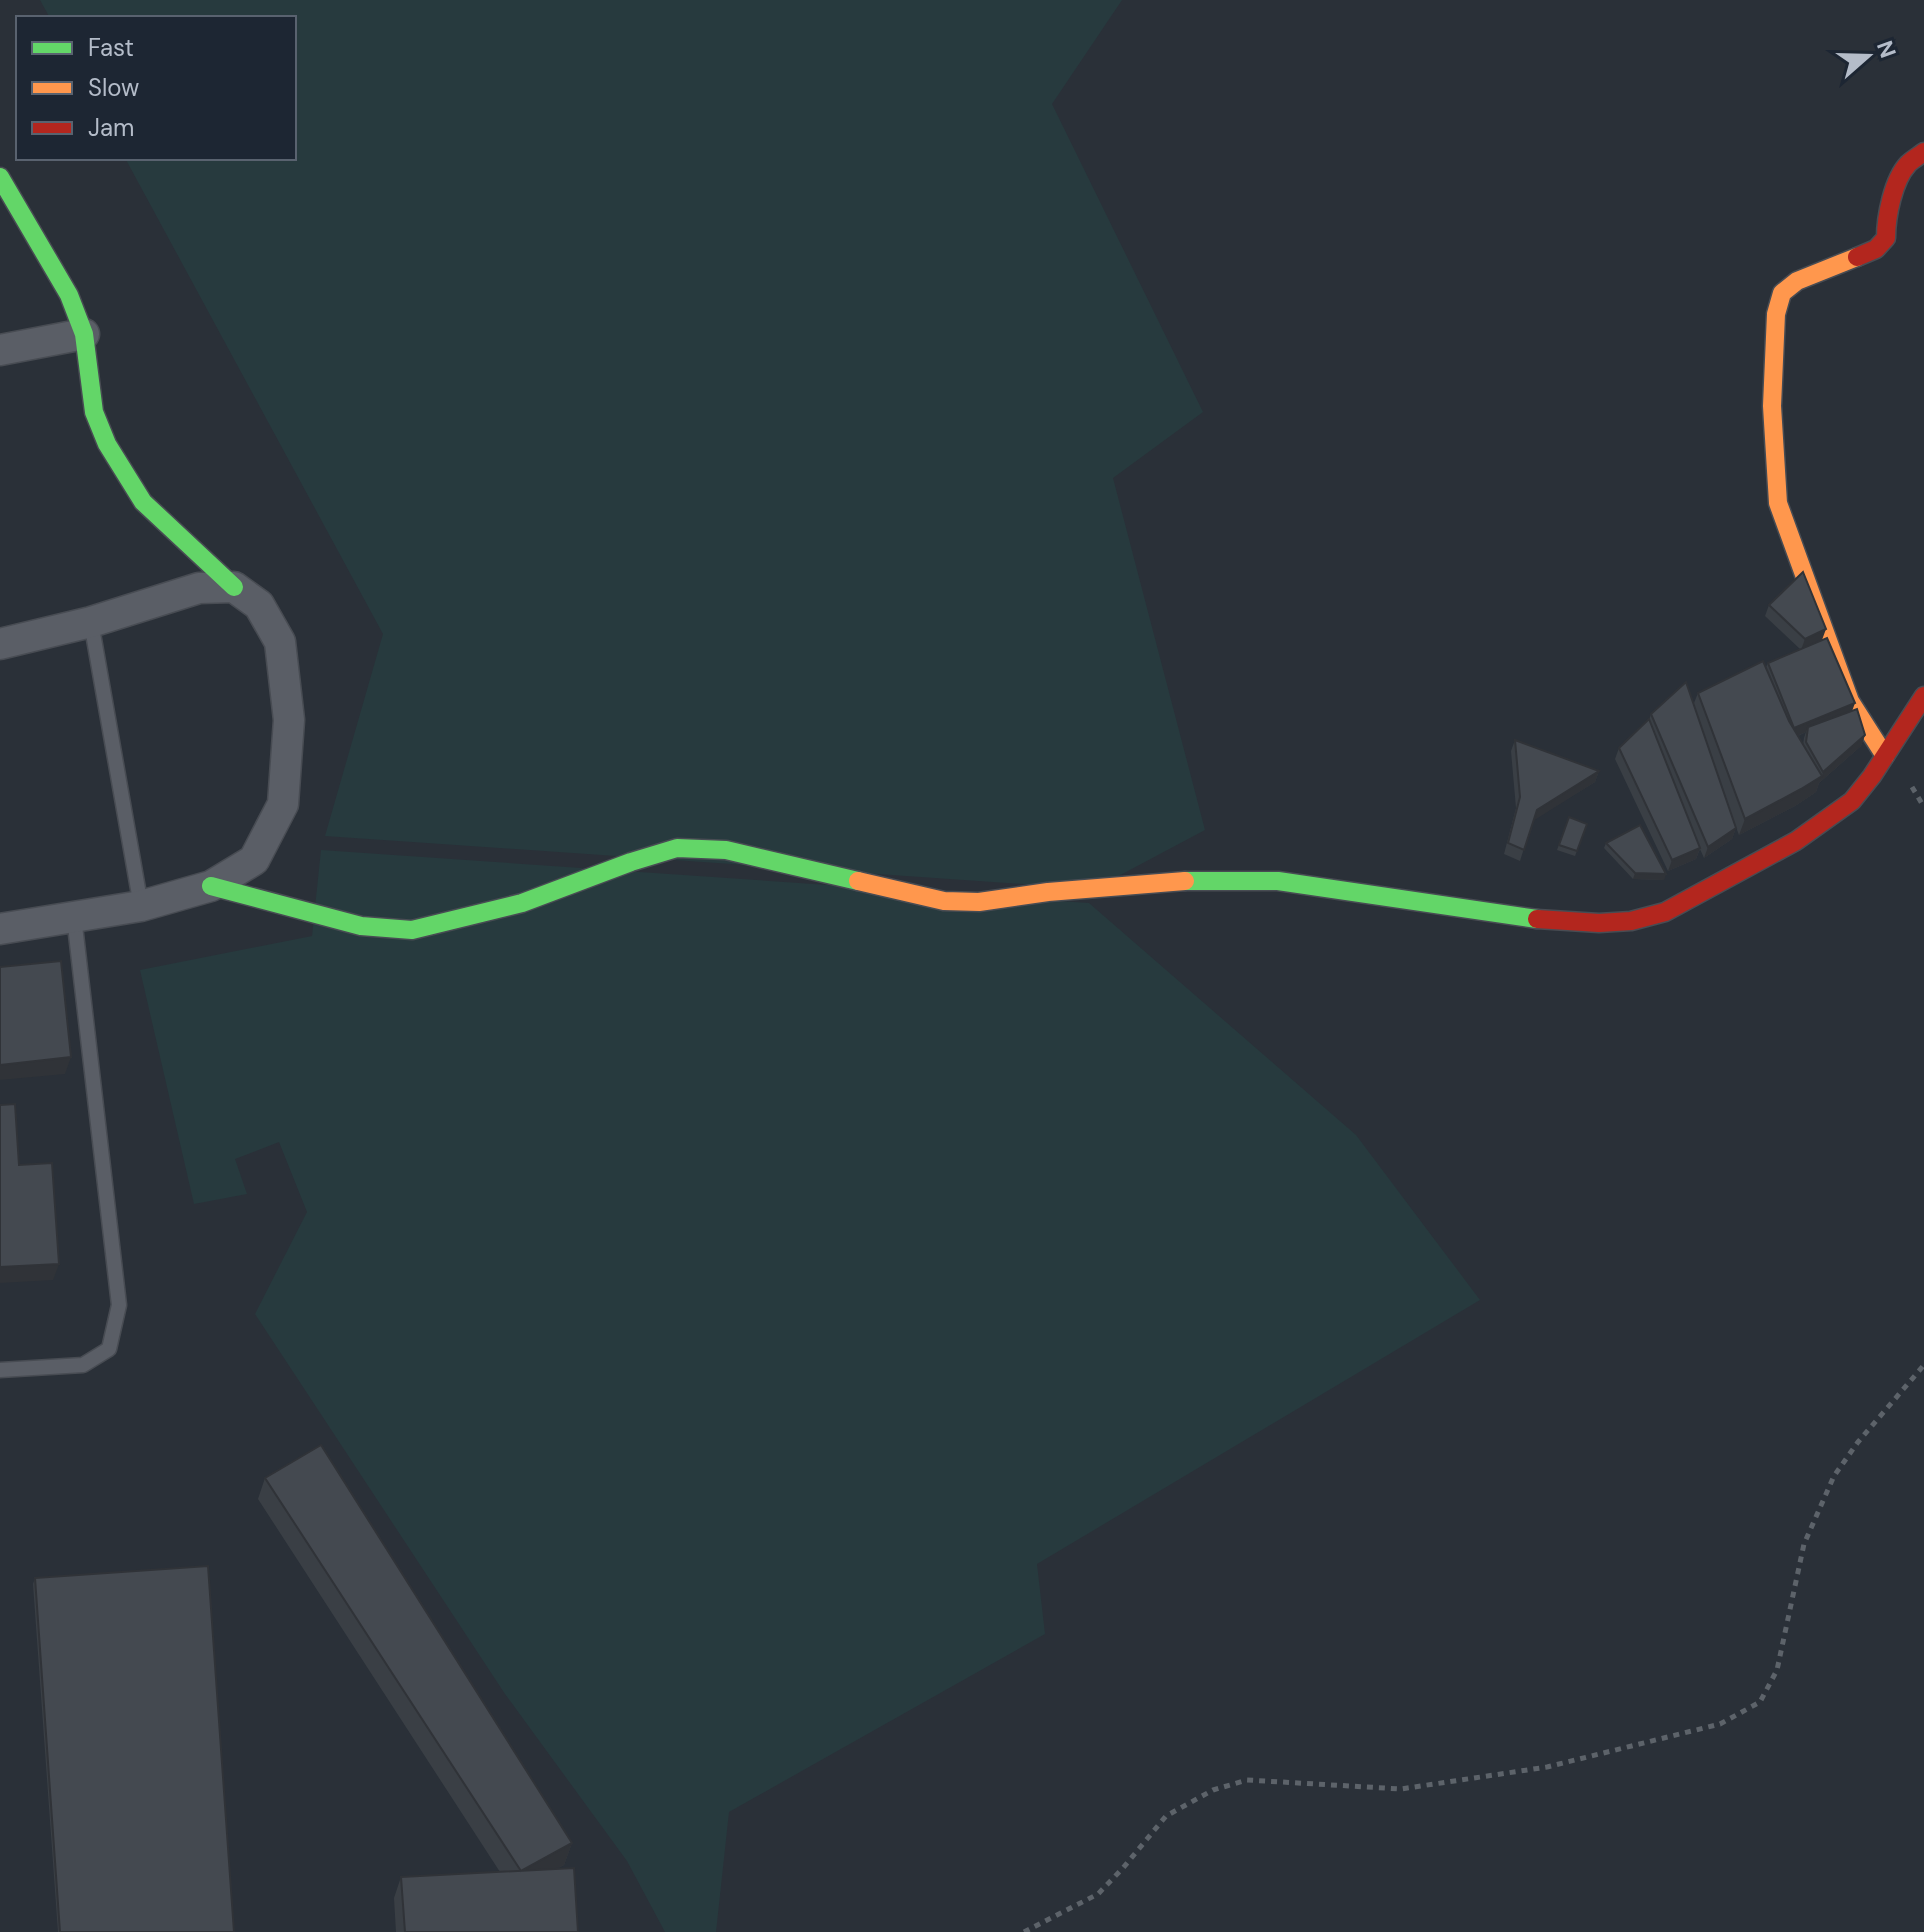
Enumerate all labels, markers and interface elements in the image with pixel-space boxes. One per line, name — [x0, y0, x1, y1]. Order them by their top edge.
legend — [16, 16, 296, 160]
north arrow — [1828, 16, 1908, 96]
text: Fast — [88, 32, 134, 63]
text: N — [1870, 37, 1903, 62]
text: Slow — [88, 72, 139, 103]
text: Jam — [88, 112, 134, 143]

